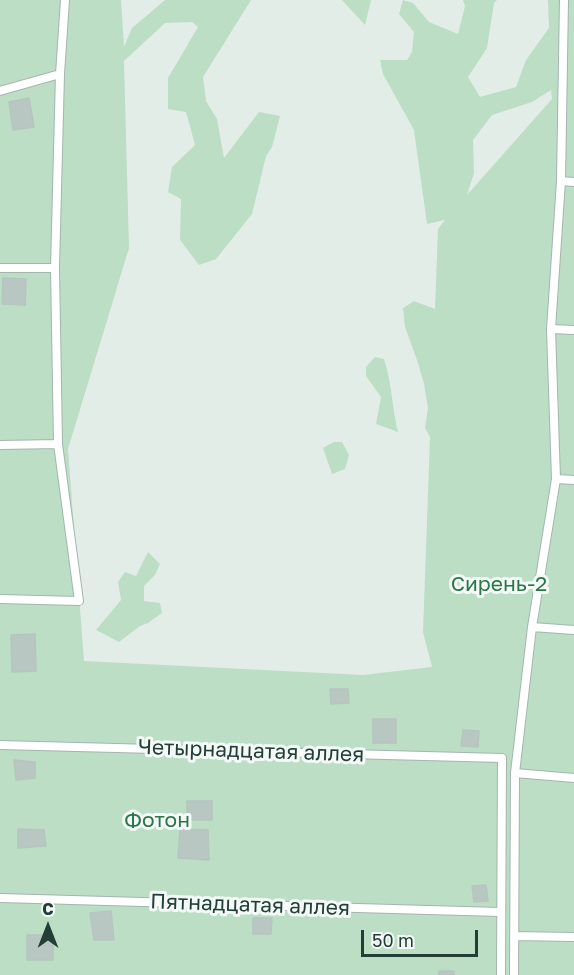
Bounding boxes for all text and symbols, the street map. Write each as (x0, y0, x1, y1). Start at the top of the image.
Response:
park label: Сирень-2 (451, 571, 547, 597)
street label: Четырнадцатая аллея (137, 734, 365, 768)
park label: Фотон (124, 807, 190, 833)
street label: Пятнадцатая аллея (150, 889, 350, 921)
north arrow (18, 897, 78, 957)
text: С (42, 899, 54, 919)
scale bar (364, 918, 481, 956)
text: 50 m (372, 929, 414, 951)

